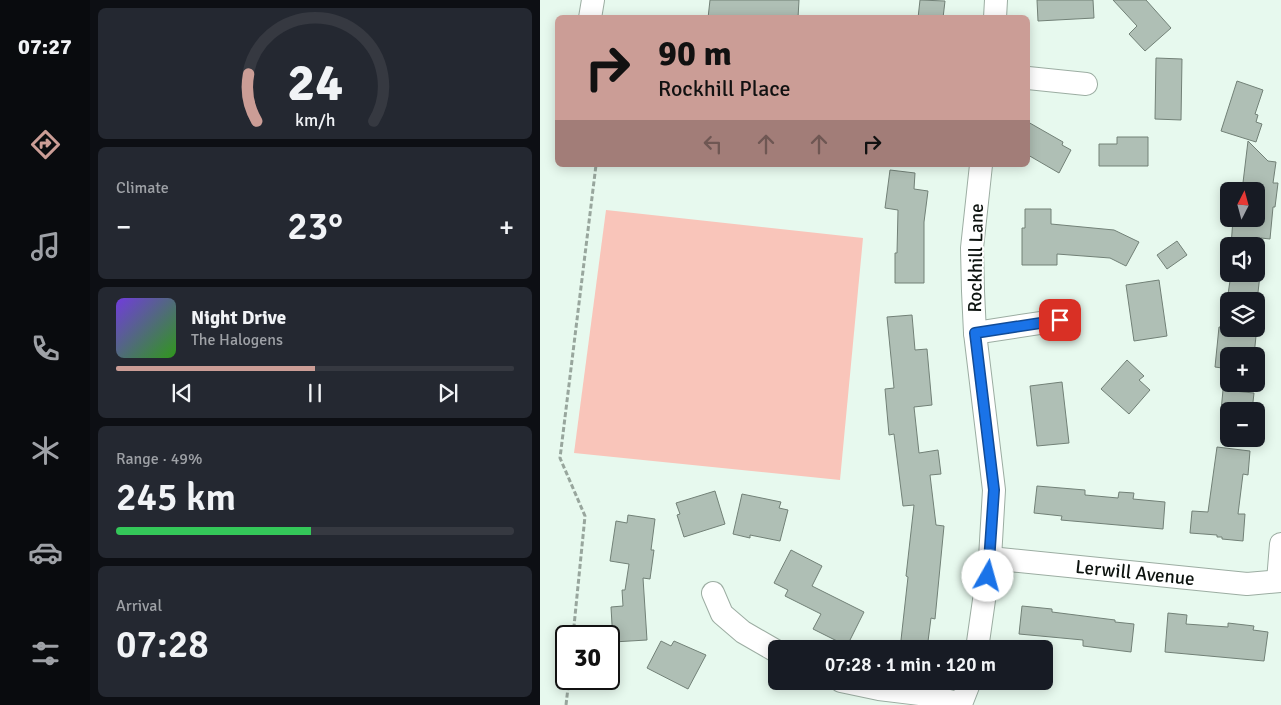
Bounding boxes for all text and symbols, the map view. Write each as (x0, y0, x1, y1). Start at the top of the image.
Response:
text: 90 m (658, 32, 732, 75)
text: 07:27 (18, 33, 72, 60)
icon: right (575, 35, 640, 100)
text: 24 (287, 51, 343, 115)
text: Rockhill Place (658, 75, 791, 102)
text: km/h (295, 109, 335, 131)
icon: directions (28, 127, 63, 162)
icon: left (699, 130, 727, 158)
icon: ahead (752, 130, 780, 158)
icon: ahead (805, 130, 833, 158)
icon: right (858, 130, 886, 158)
text: Climate (116, 178, 169, 198)
north arrow (1220, 182, 1265, 228)
map controls (1220, 182, 1265, 447)
text: 23° (287, 203, 343, 250)
street label: Rockhill Lane (963, 203, 989, 313)
text: − (116, 210, 131, 244)
text: + (499, 210, 514, 244)
icon: music (28, 229, 63, 264)
button: sound (1220, 237, 1265, 282)
button: layers (1220, 292, 1265, 337)
pin (1039, 299, 1081, 341)
text: Night Drive (191, 306, 286, 330)
icon: arrive (1046, 306, 1074, 334)
text: The Halogens (191, 330, 283, 350)
icon: phone (28, 331, 63, 366)
button: + (1220, 347, 1265, 392)
icon: previous (168, 379, 196, 407)
icon: pause (301, 379, 329, 407)
icon: next (434, 379, 462, 407)
button: − (1220, 402, 1265, 447)
icon: climate (28, 433, 63, 468)
text: Range · 49% (116, 449, 202, 469)
text: 245 km (116, 474, 236, 521)
icon: car (28, 535, 63, 570)
position arrow (961, 549, 1013, 601)
street label: Lerwill Avenue (1074, 555, 1196, 591)
text: Arrival (116, 596, 162, 616)
text: 07:28 (116, 621, 209, 668)
speed limit sign: 30 (555, 625, 620, 690)
icon: filters (28, 636, 63, 671)
text: 07:28 · 1 min · 120 m (825, 653, 996, 677)

